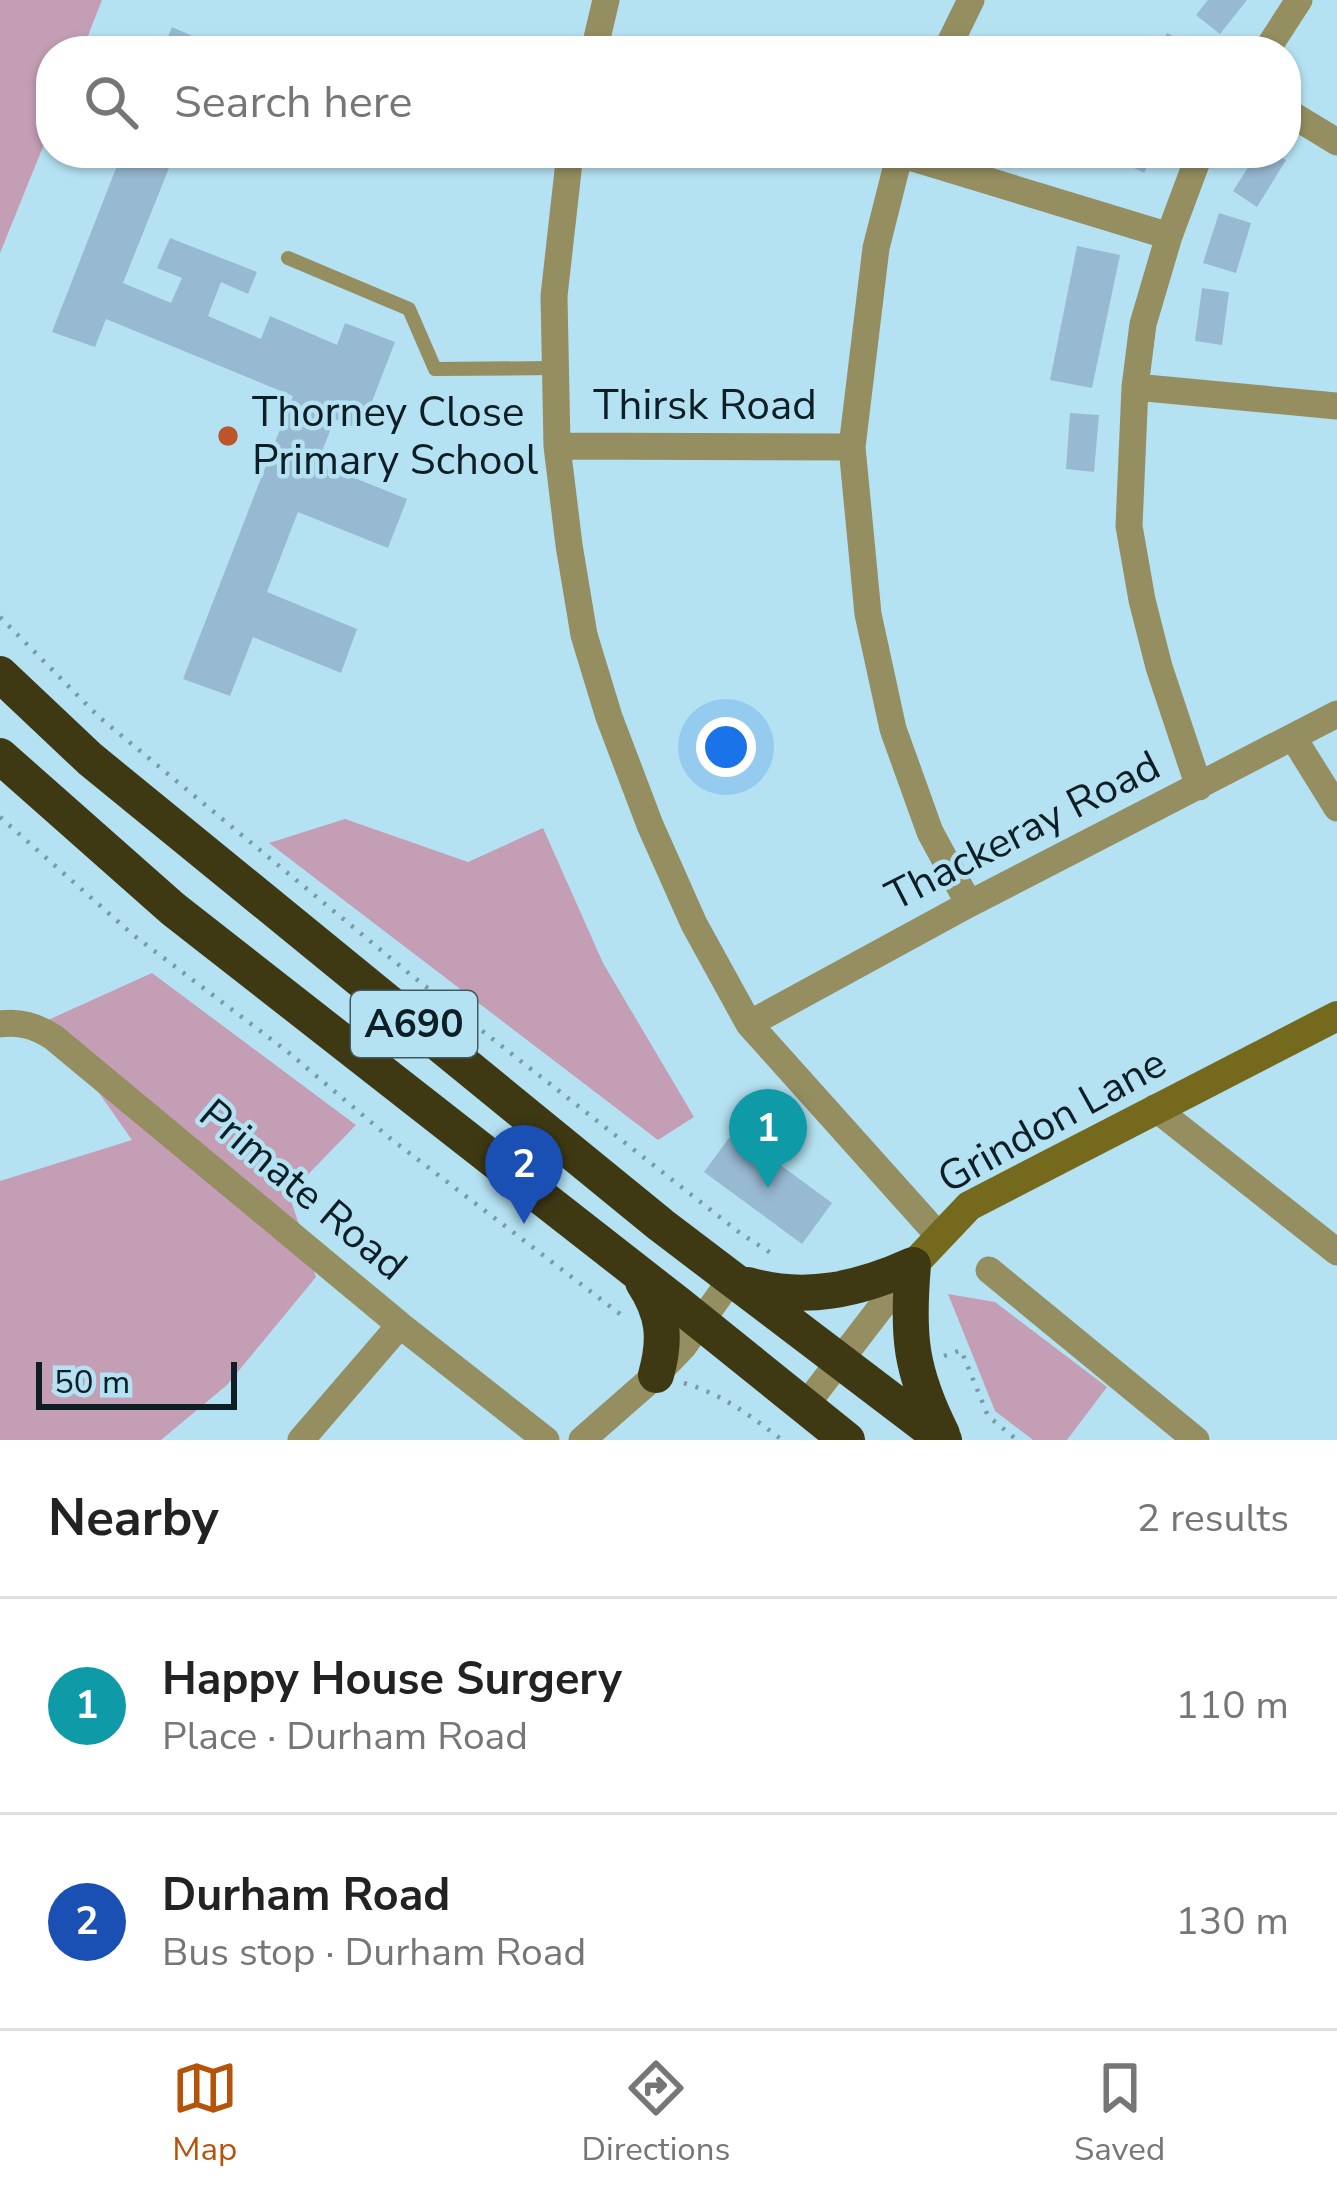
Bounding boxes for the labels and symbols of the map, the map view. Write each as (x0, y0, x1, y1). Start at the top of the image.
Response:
street label: Thirsk Road (593, 377, 817, 434)
place label: Thorney Close Primary School (252, 384, 539, 489)
marker: Thorney Close Primary School (215, 423, 241, 449)
your location (696, 717, 756, 777)
street label: Thackeray Road (876, 737, 1170, 925)
road number: A690 (351, 991, 477, 1057)
street label: Grindon Lane (928, 1035, 1176, 1207)
street label: Primate Road (187, 1086, 419, 1294)
pin: 1 (729, 1089, 807, 1188)
pin: 2 (485, 1125, 563, 1224)
scale bar (36, 1356, 237, 1409)

